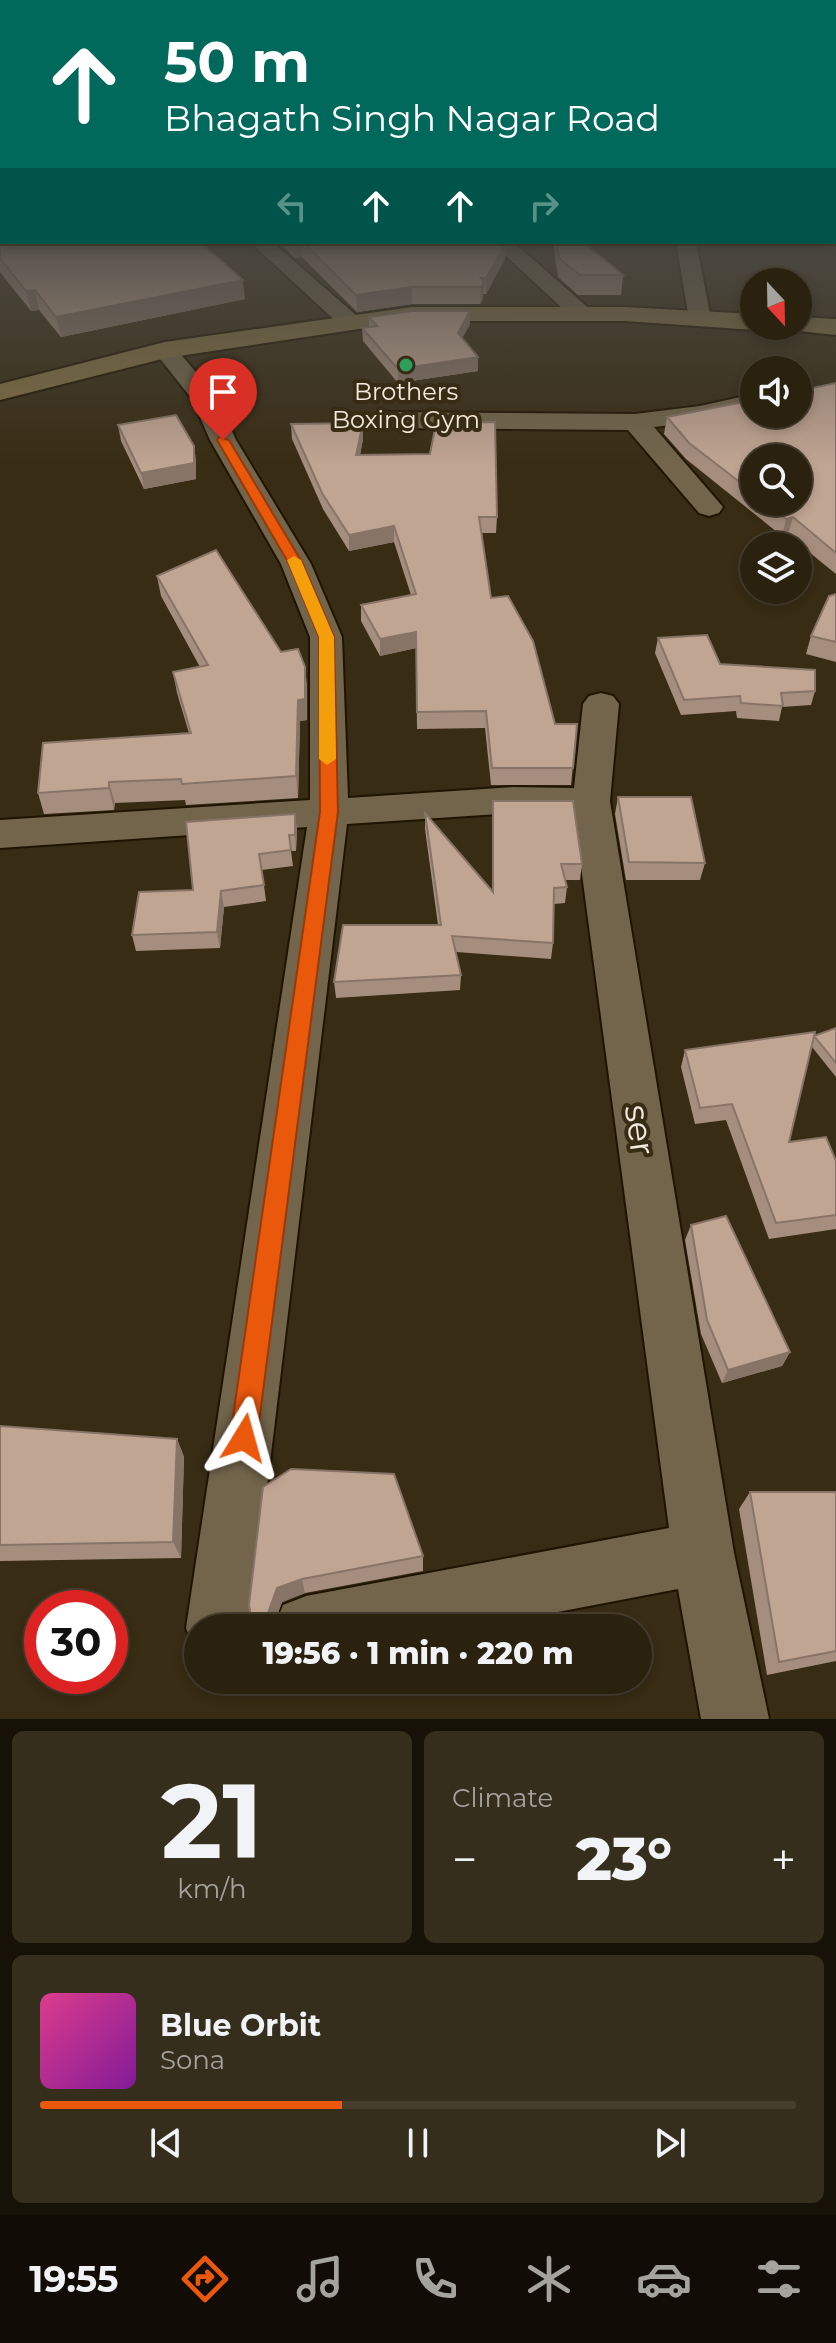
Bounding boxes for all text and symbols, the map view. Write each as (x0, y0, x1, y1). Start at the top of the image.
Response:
text: 50 m (164, 28, 310, 96)
icon: ahead (32, 32, 136, 136)
text: Bhagath Singh Nagar Road (164, 96, 660, 140)
icon: left (270, 184, 314, 228)
icon: ahead (354, 184, 398, 228)
icon: ahead (438, 184, 482, 228)
icon: right (522, 184, 566, 228)
north arrow (740, 268, 812, 340)
map controls (740, 268, 812, 604)
marker: Brothers Boxing Gym (397, 356, 415, 374)
button: sound (740, 356, 812, 428)
pin (189, 358, 257, 440)
icon: arrive (201, 370, 245, 414)
place label: Brothers Boxing Gym (332, 377, 480, 434)
button: search (740, 444, 812, 516)
button: layers (740, 532, 812, 604)
street label: ser (616, 1102, 664, 1158)
position arrow (202, 1396, 286, 1480)
speed limit sign: 30 (24, 1590, 128, 1694)
text: 19:56 · 1 min · 220 m (262, 1635, 574, 1672)
text: 21 (161, 1757, 263, 1884)
text: Climate (452, 1782, 553, 1814)
text: 23° (576, 1822, 672, 1895)
text: − (452, 1832, 477, 1886)
text: + (771, 1832, 796, 1886)
text: km/h (177, 1873, 247, 1905)
text: Blue Orbit (160, 2007, 321, 2044)
text: Sona (160, 2044, 225, 2076)
icon: previous (144, 2121, 188, 2165)
icon: pause (396, 2121, 440, 2165)
icon: next (648, 2121, 692, 2165)
icon: directions (177, 2251, 233, 2307)
icon: music (292, 2251, 348, 2307)
icon: phone (407, 2251, 463, 2307)
icon: climate (521, 2251, 577, 2307)
icon: car (636, 2251, 692, 2307)
icon: filters (751, 2251, 807, 2307)
text: 19:55 (29, 2257, 118, 2301)

